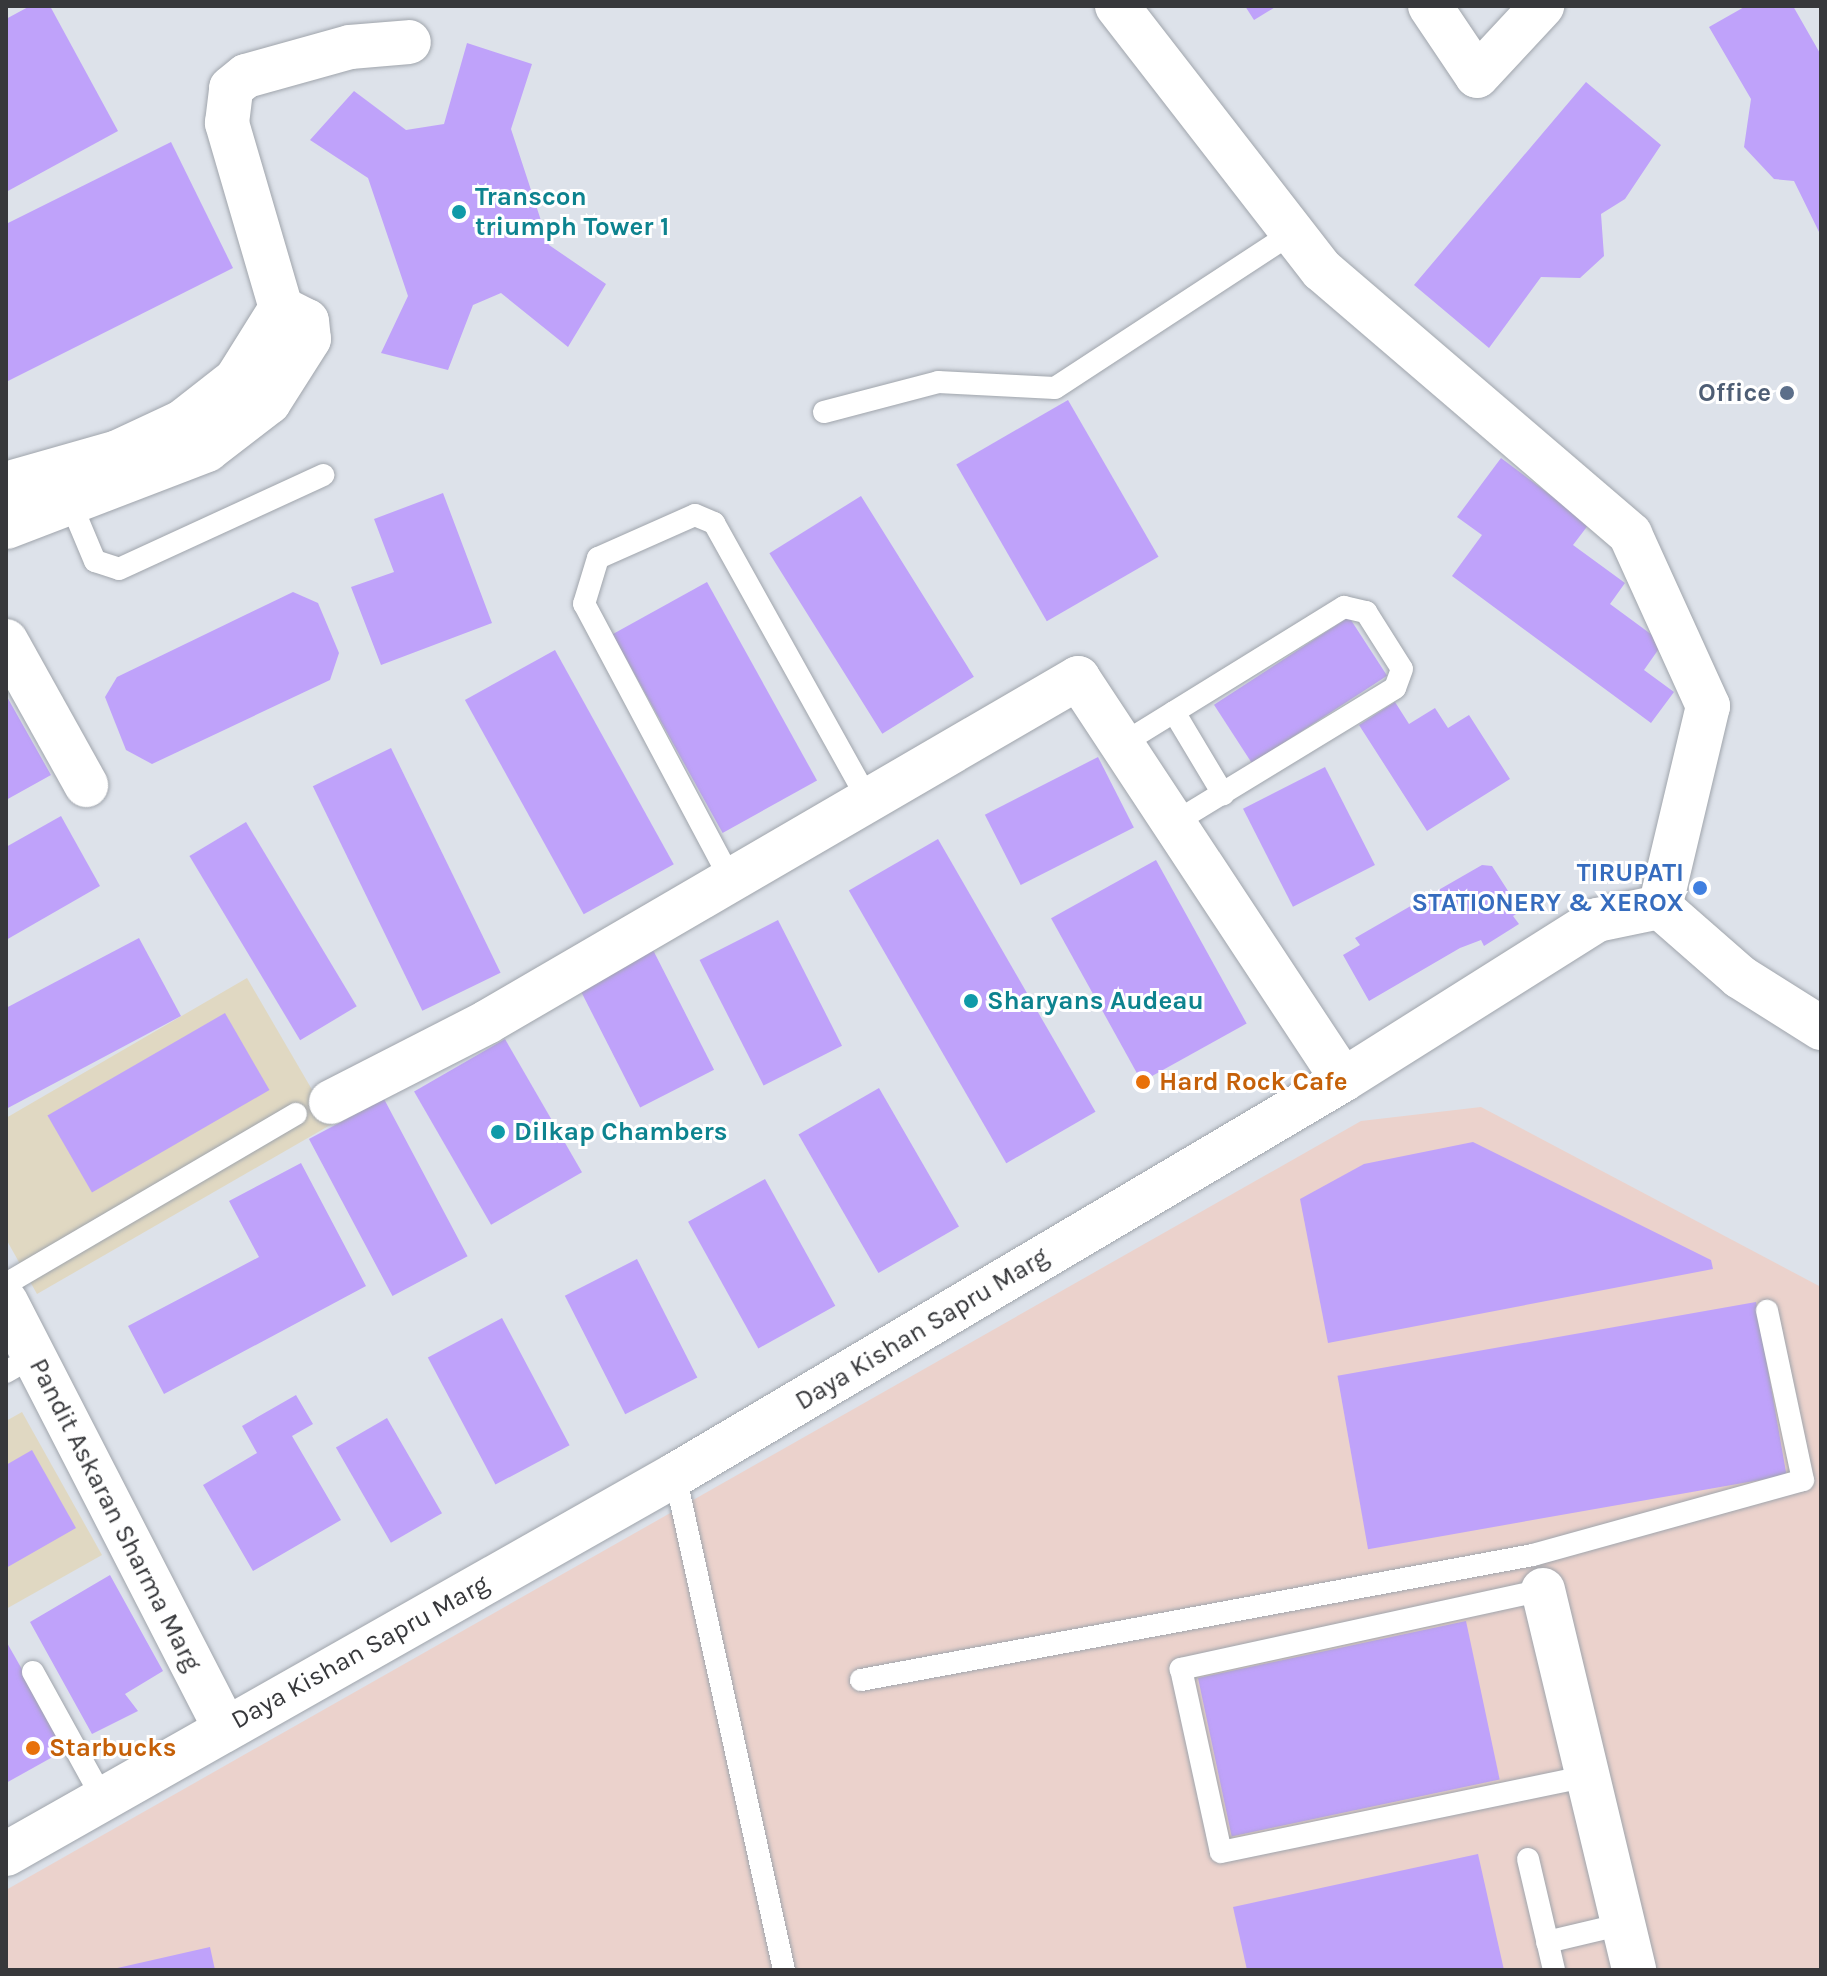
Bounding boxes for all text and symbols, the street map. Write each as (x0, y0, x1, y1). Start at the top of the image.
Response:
place label: Transcon triumph Tower 1 (475, 181, 669, 242)
marker: Transcon triumph Tower 1 (450, 203, 468, 221)
place label: Office (1698, 377, 1771, 409)
marker: Office (1778, 384, 1796, 402)
place label: TIRUPATI STATIONERY & XEROX (1411, 857, 1684, 918)
marker: TIRUPATI STATIONERY & XEROX (1691, 879, 1709, 897)
place label: Sharyans Audeau (987, 985, 1204, 1017)
marker: Sharyans Audeau (962, 992, 980, 1010)
place label: Hard Rock Cafe (1159, 1066, 1347, 1098)
marker: Hard Rock Cafe (1134, 1073, 1152, 1091)
place label: Dilkap Chambers (514, 1116, 728, 1148)
marker: Dilkap Chambers (489, 1123, 507, 1141)
street label: Daya Kishan Sapru Marg (790, 1241, 1054, 1417)
street label: Pandit Askaran Sharma Marg (22, 1354, 208, 1676)
street label: Daya Kishan Sapru Marg (226, 1568, 494, 1736)
place label: Starbucks (49, 1732, 176, 1764)
marker: Starbucks (24, 1739, 42, 1757)

